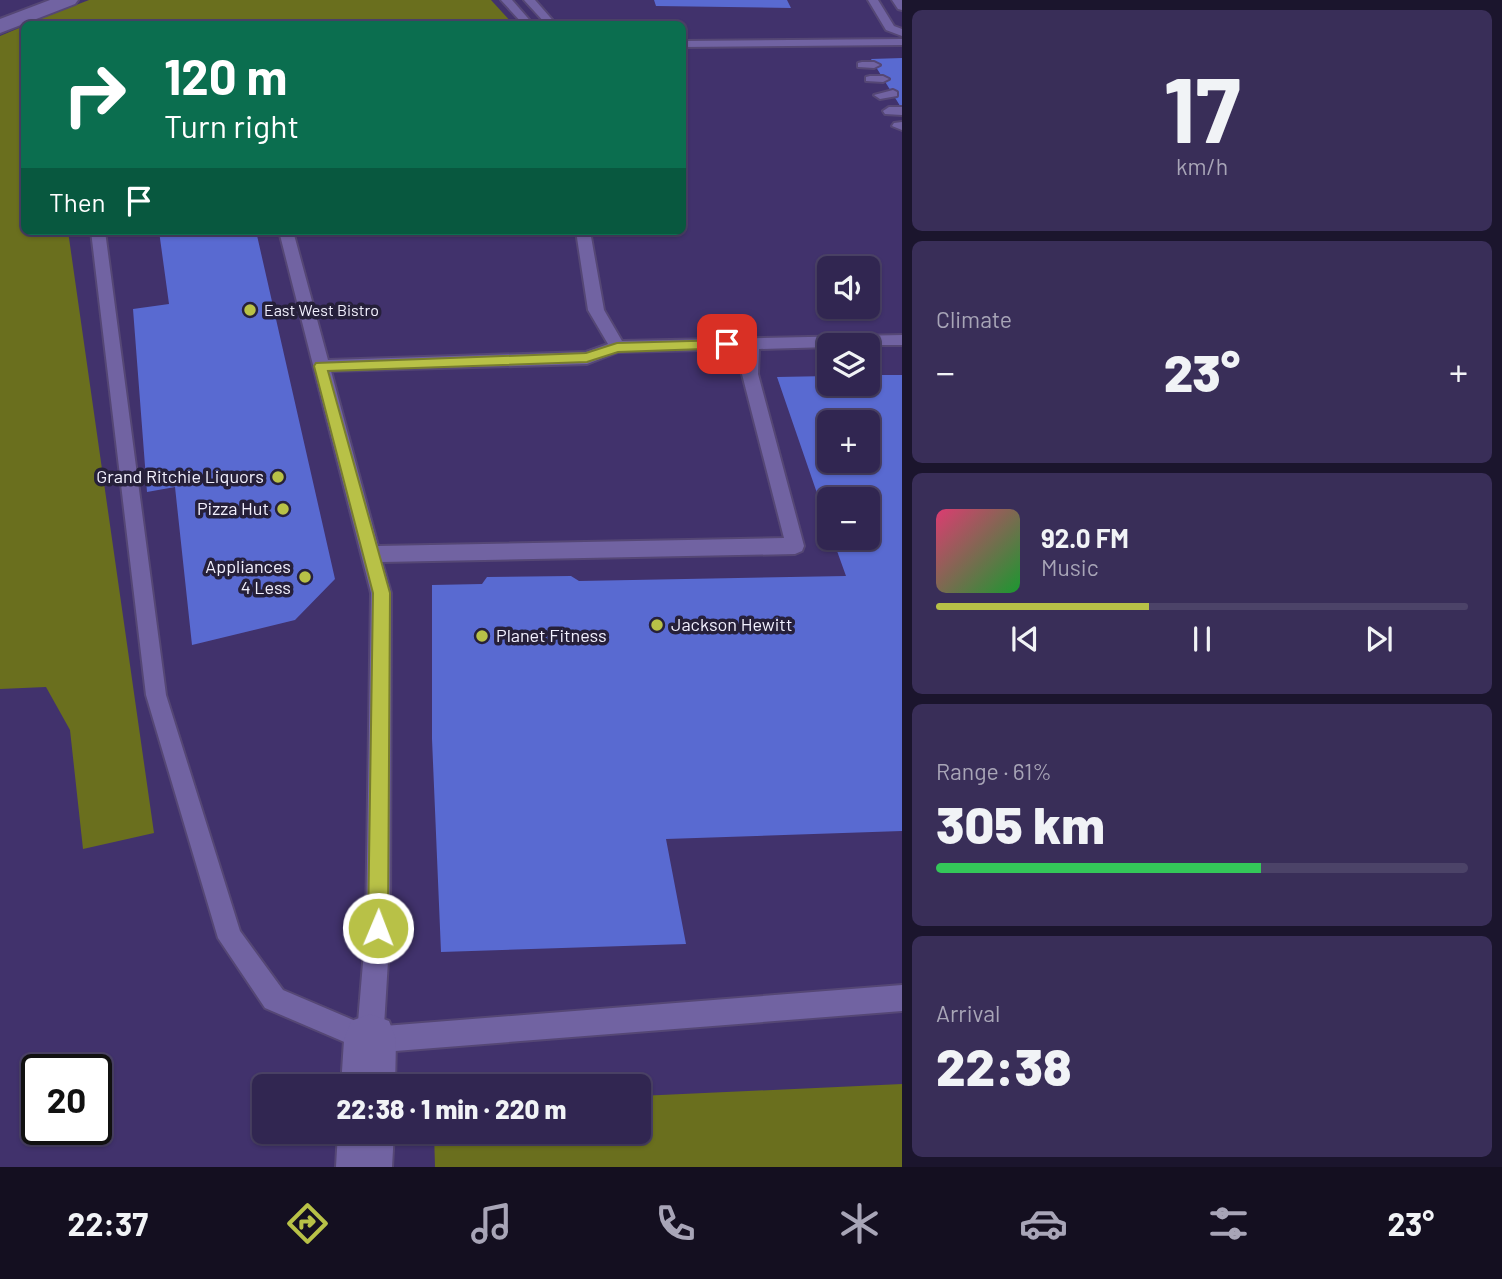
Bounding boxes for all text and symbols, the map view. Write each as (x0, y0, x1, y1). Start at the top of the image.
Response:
text: 120 m (164, 46, 287, 105)
icon: right (49, 49, 140, 140)
text: 17 (1163, 52, 1241, 161)
text: Turn right (164, 106, 299, 144)
text: km/h (1176, 152, 1228, 180)
icon: arrive (120, 182, 158, 220)
text: Then (49, 186, 106, 217)
map controls (817, 256, 880, 550)
button: sound (817, 256, 880, 319)
place label: East West Bistro (264, 300, 379, 319)
marker: East West Bistro (242, 302, 258, 318)
text: Climate (936, 305, 1012, 333)
pin (697, 314, 757, 374)
icon: arrive (708, 325, 746, 363)
button: layers (817, 333, 880, 396)
text: 23° (1164, 340, 1240, 402)
text: − (936, 348, 955, 394)
text: + (1449, 348, 1468, 394)
button: + (817, 410, 880, 473)
place label: Grand Ritchie Liquors (96, 465, 264, 487)
marker: Grand Ritchie Liquors (270, 469, 286, 485)
button: − (817, 487, 880, 550)
place label: Pizza Hut (197, 497, 269, 519)
marker: Pizza Hut (275, 501, 291, 517)
text: 92.0 FM (1041, 522, 1129, 553)
text: Music (1041, 553, 1099, 581)
place label: Appliances 4 Less (205, 555, 291, 598)
marker: Appliances 4 Less (297, 569, 313, 585)
place label: Jackson Hewitt (671, 613, 792, 635)
marker: Jackson Hewitt (649, 617, 665, 633)
icon: previous (1006, 620, 1044, 658)
icon: pause (1183, 620, 1221, 658)
icon: next (1360, 620, 1398, 658)
place label: Planet Fitness (496, 624, 607, 646)
marker: Planet Fitness (474, 628, 490, 644)
text: Range · 61% (936, 757, 1052, 785)
text: 305 km (936, 792, 1105, 854)
position arrow (341, 891, 415, 965)
text: Arrival (936, 999, 1000, 1027)
text: 22:38 (936, 1034, 1072, 1096)
speed limit sign: 20 (21, 1054, 112, 1145)
text: 22:38 · 1 min · 220 m (337, 1093, 566, 1124)
icon: directions (283, 1199, 332, 1248)
icon: music (467, 1199, 516, 1248)
icon: phone (651, 1199, 700, 1248)
icon: climate (835, 1199, 884, 1248)
icon: car (1019, 1199, 1068, 1248)
icon: filters (1204, 1199, 1253, 1248)
text: 22:37 (68, 1204, 148, 1242)
text: 23° (1388, 1204, 1434, 1242)

